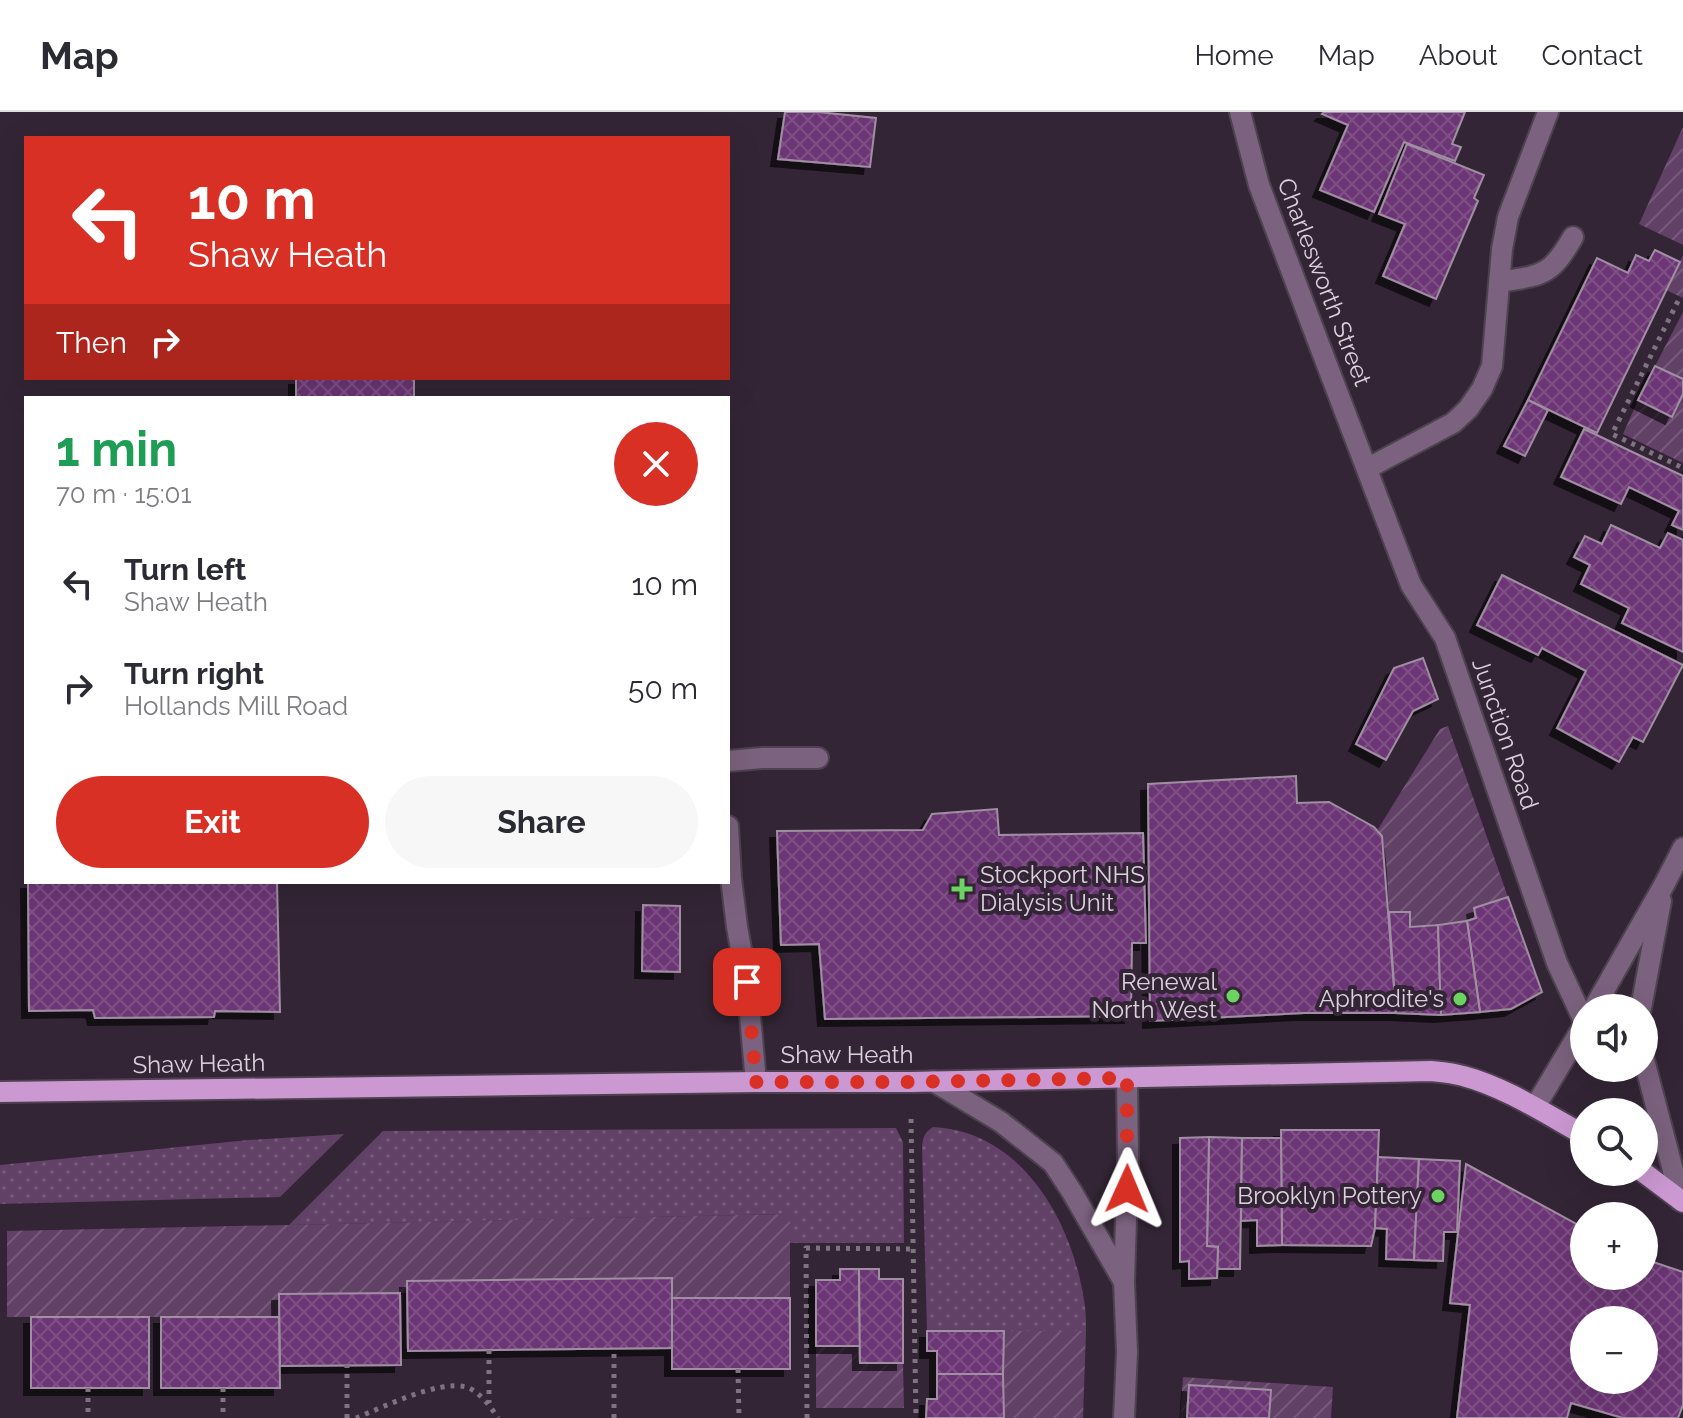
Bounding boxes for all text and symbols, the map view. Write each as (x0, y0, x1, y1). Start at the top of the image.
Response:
text: Map (40, 33, 119, 78)
text: Home (1194, 39, 1274, 72)
text: Map (1318, 39, 1375, 72)
text: About (1419, 39, 1498, 72)
text: Contact (1542, 39, 1643, 72)
text: 10 m (188, 166, 316, 232)
icon: left (56, 168, 160, 272)
street label: Charlesworth Street (1271, 174, 1377, 390)
text: Shaw Heath (188, 233, 387, 275)
icon: right (143, 320, 187, 364)
text: Then (56, 325, 127, 360)
text: 1 min (56, 421, 177, 477)
button: close (614, 422, 698, 506)
text: 70 m · 15:01 (56, 479, 192, 509)
text: Turn left (124, 552, 246, 587)
icon: left (56, 562, 100, 606)
text: 10 m (632, 567, 698, 602)
text: Shaw Heath (124, 587, 268, 617)
street label: Junction Road (1466, 654, 1545, 813)
text: Turn right (124, 656, 264, 691)
icon: right (56, 666, 100, 710)
text: 50 m (628, 671, 698, 706)
text: Hollands Mill Road (124, 691, 348, 721)
button: Exit (56, 776, 369, 868)
button: Share (385, 776, 698, 868)
place label: Stockport NHS Dialysis Unit (980, 860, 1145, 917)
marker: Stockport NHS Dialysis Unit (951, 878, 973, 900)
pin (713, 948, 781, 1016)
icon: arrive (725, 960, 769, 1004)
place label: Renewal North West (1091, 967, 1217, 1024)
place label: Aphrodite's (1319, 984, 1444, 1013)
marker: Renewal North West (1224, 987, 1242, 1005)
marker: Aphrodite's (1451, 990, 1469, 1008)
map controls (1570, 994, 1658, 1394)
button: sound (1570, 994, 1658, 1082)
street label: Shaw Heath (781, 1040, 913, 1069)
street label: Shaw Heath (132, 1048, 266, 1079)
button: search (1570, 1098, 1658, 1186)
position arrow (1085, 1147, 1169, 1231)
place label: Brooklyn Pottery (1237, 1181, 1422, 1210)
marker: Brooklyn Pottery (1429, 1187, 1447, 1205)
button: + (1570, 1202, 1658, 1290)
button: − (1570, 1306, 1658, 1394)

